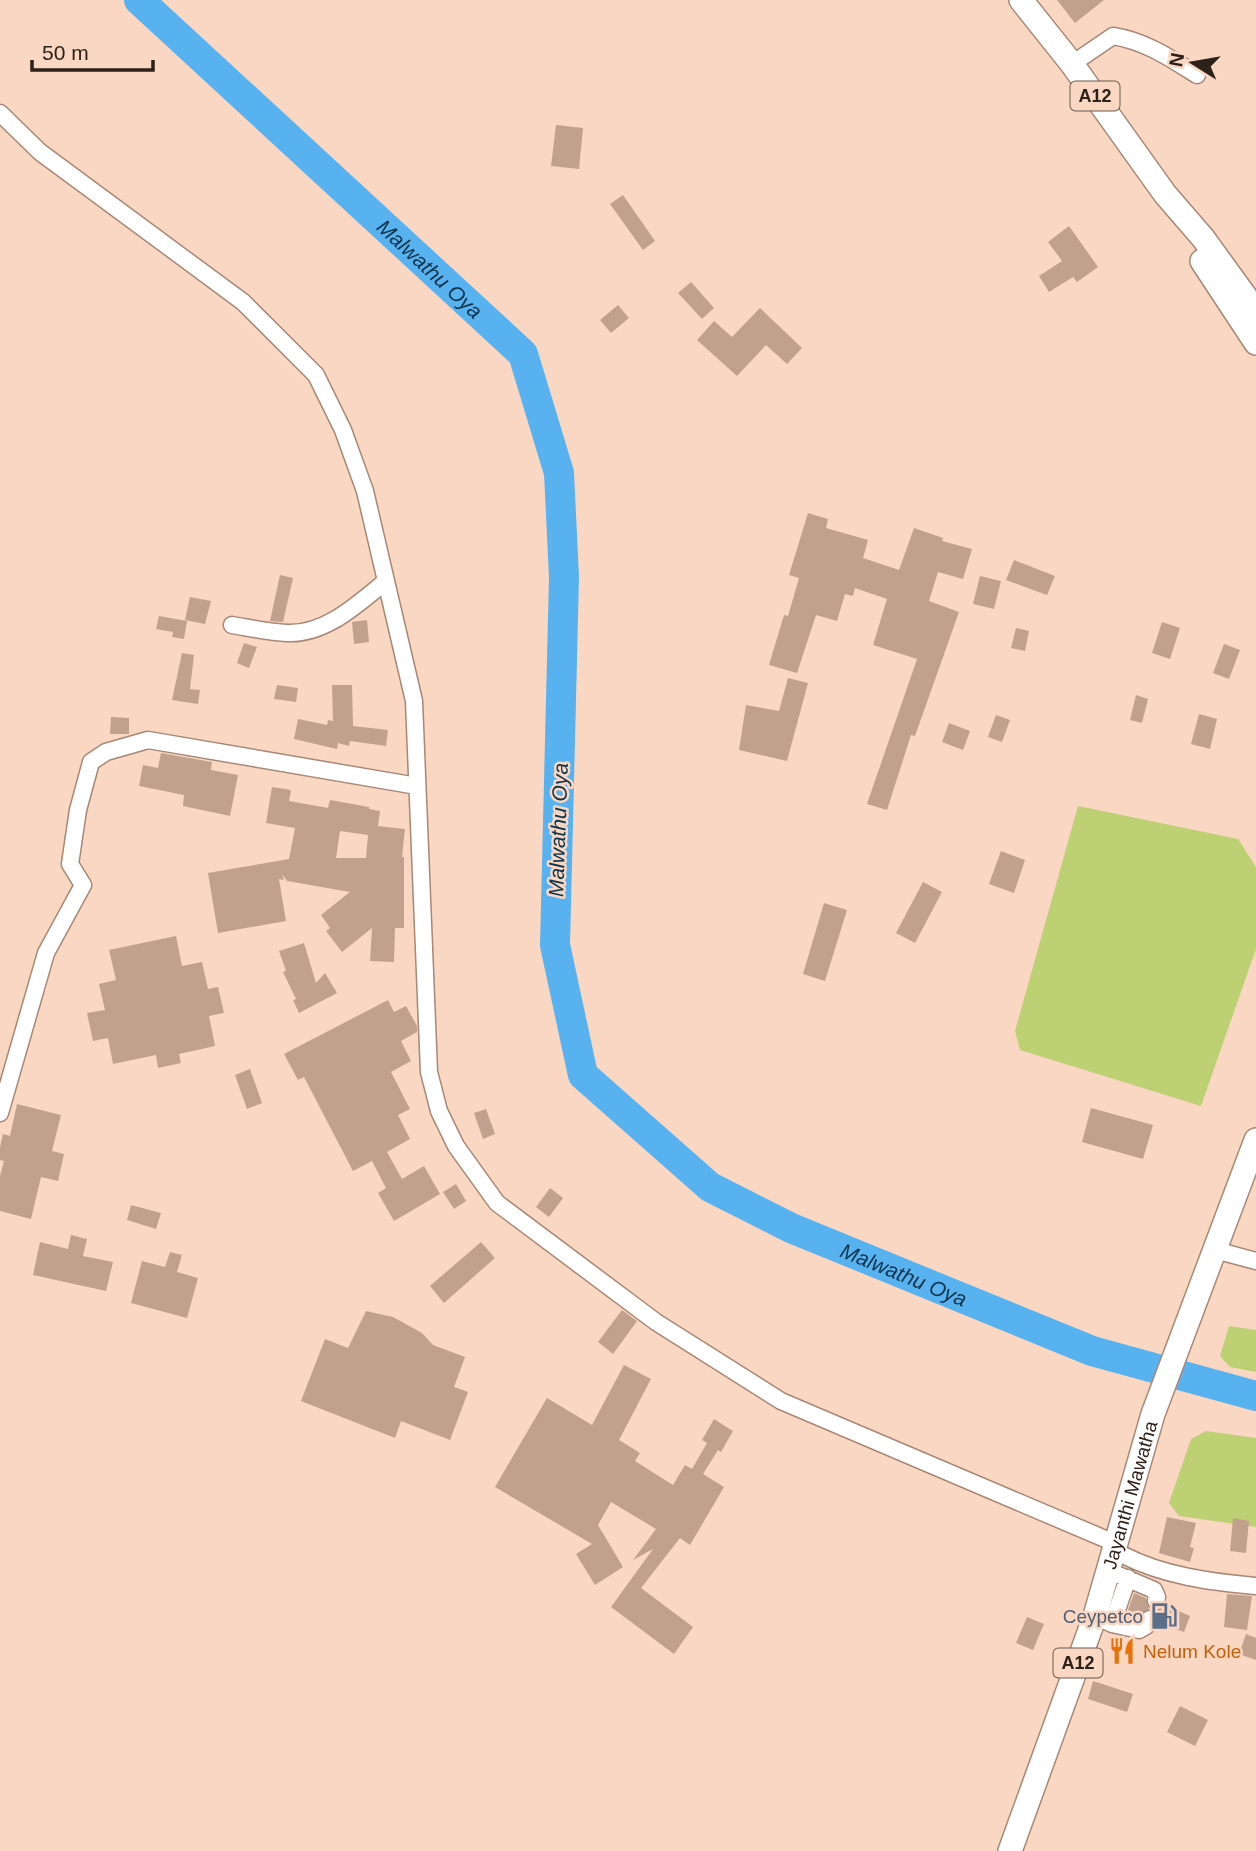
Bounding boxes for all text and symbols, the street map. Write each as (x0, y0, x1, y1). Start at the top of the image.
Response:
scale bar (32, 28, 152, 72)
north arrow (1158, 28, 1228, 98)
text: 50 m (42, 41, 89, 64)
text: N (1165, 51, 1188, 69)
road number: A12 (1070, 82, 1120, 110)
water label: Malwathu Oya (373, 214, 487, 322)
water label: Malwathu Oya (544, 763, 572, 897)
water label: Malwathu Oya (837, 1238, 971, 1310)
street label: Jayanthi Mawatha (1099, 1418, 1161, 1571)
fuel station icon: Ceypetco (1149, 1601, 1179, 1631)
place label: Ceypetco (1063, 1606, 1143, 1627)
restaurant icon: Nelum Kole (1107, 1636, 1137, 1666)
place label: Nelum Kole (1143, 1641, 1241, 1662)
road number: A12 (1054, 1648, 1102, 1678)

